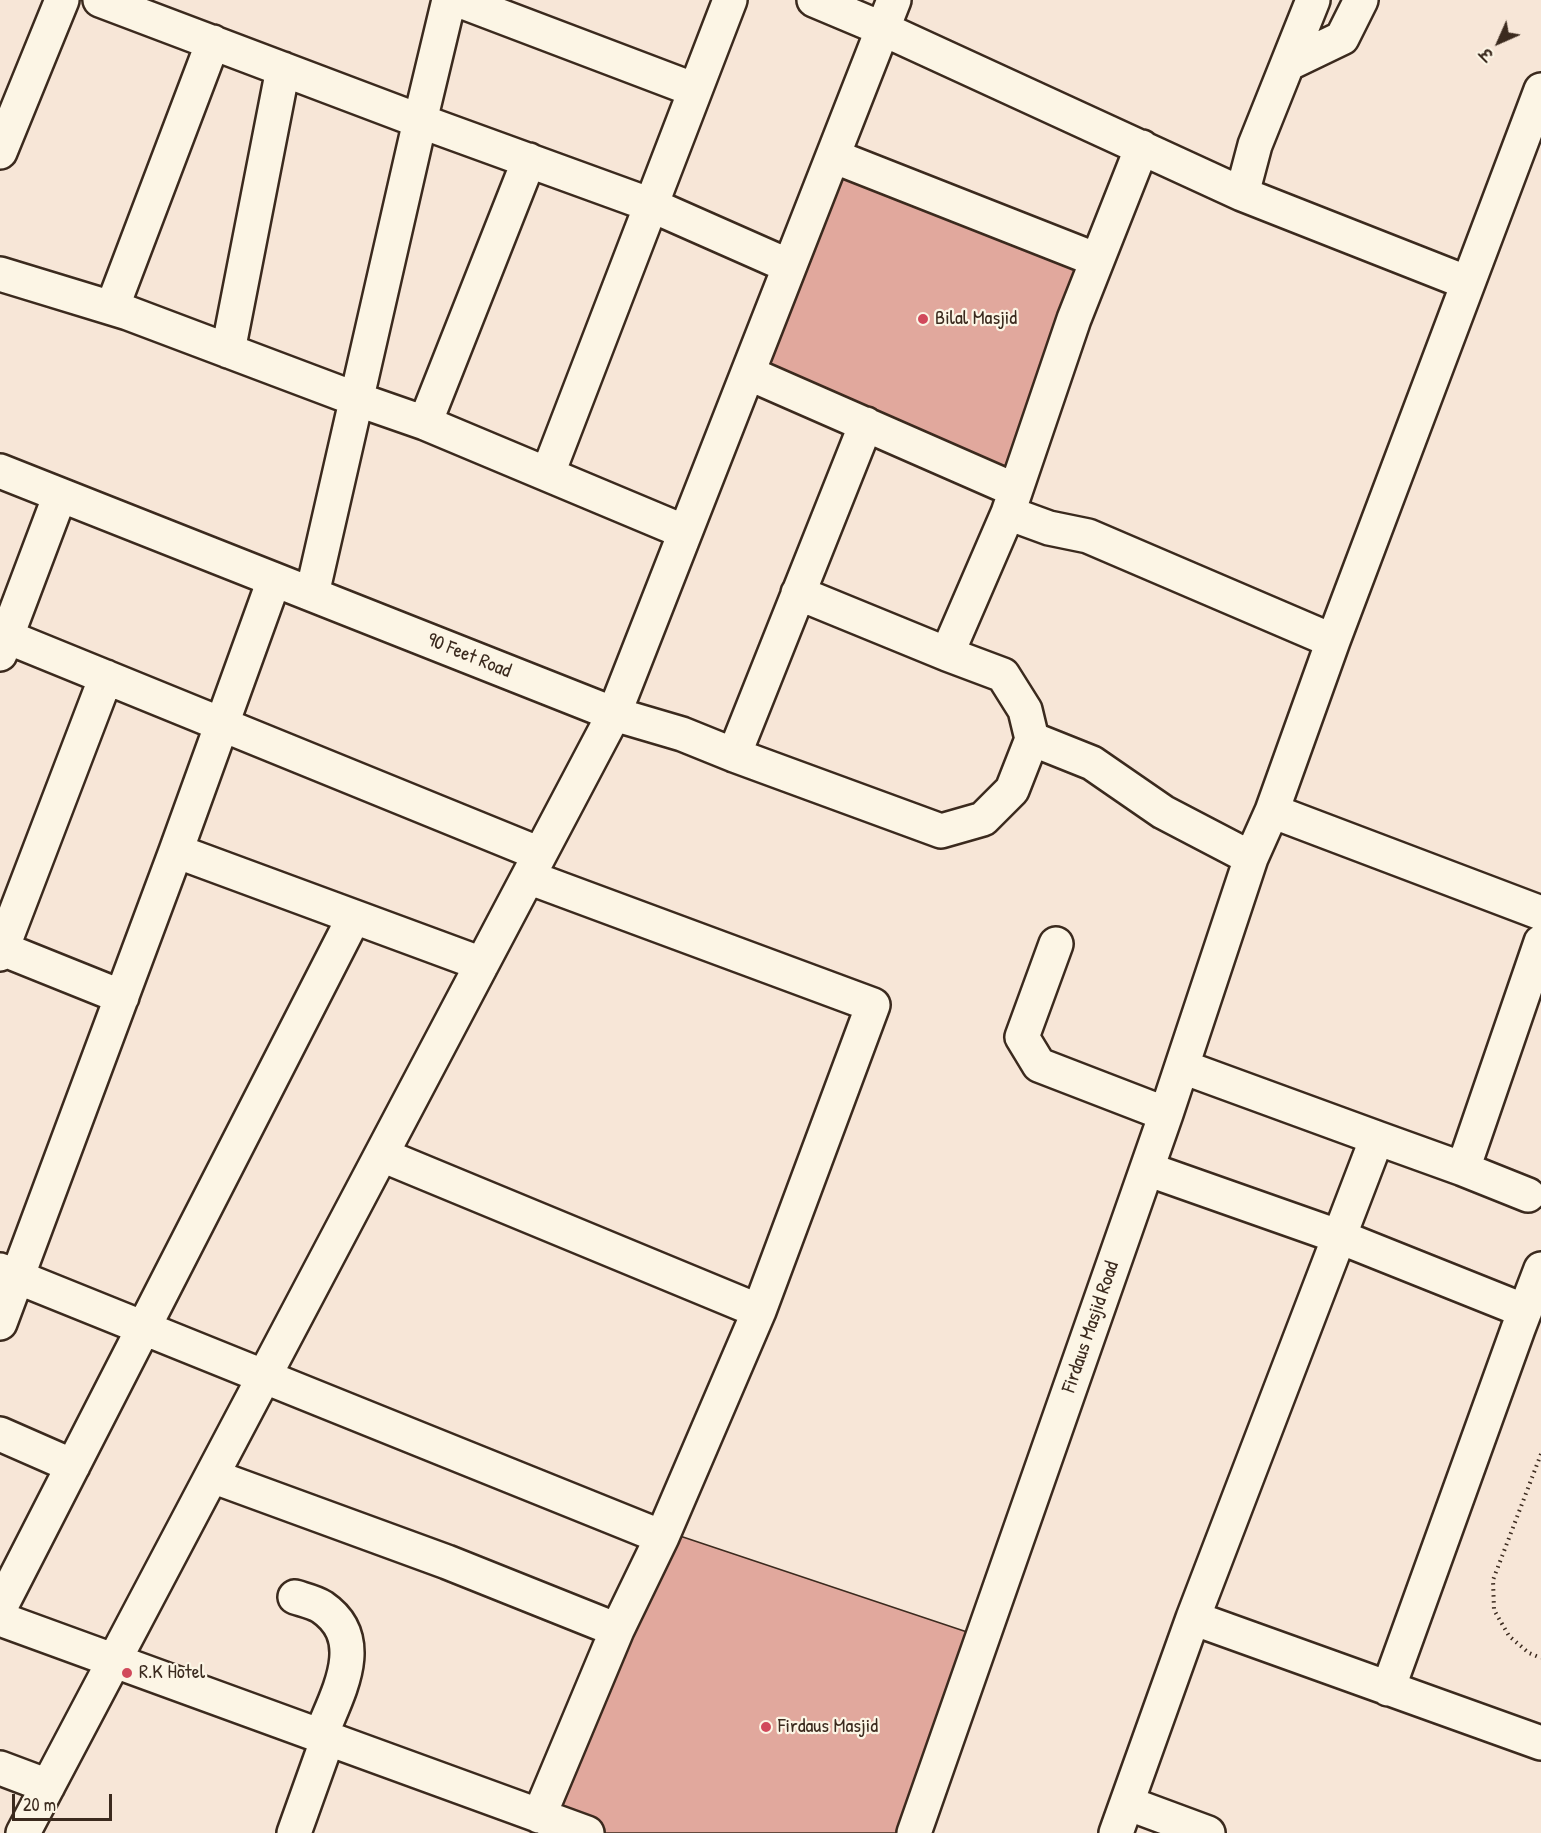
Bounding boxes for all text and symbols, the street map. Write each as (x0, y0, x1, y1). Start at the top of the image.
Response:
north arrow (1469, 12, 1529, 72)
text: उ (1475, 43, 1498, 66)
place label: Bilal Masjid (935, 307, 1017, 331)
marker: Bilal Masjid (916, 312, 930, 326)
street label: 90 Feet Road (423, 628, 515, 684)
street label: Firdaus Masjid Road (1057, 1258, 1125, 1396)
place label: R.K Hotel (139, 1661, 205, 1685)
marker: R.K Hotel (120, 1666, 134, 1680)
place label: Firdaus Masjid (778, 1715, 878, 1739)
marker: Firdaus Masjid (759, 1720, 773, 1734)
scale bar (15, 1782, 116, 1820)
text: 20 m (23, 1792, 56, 1817)

